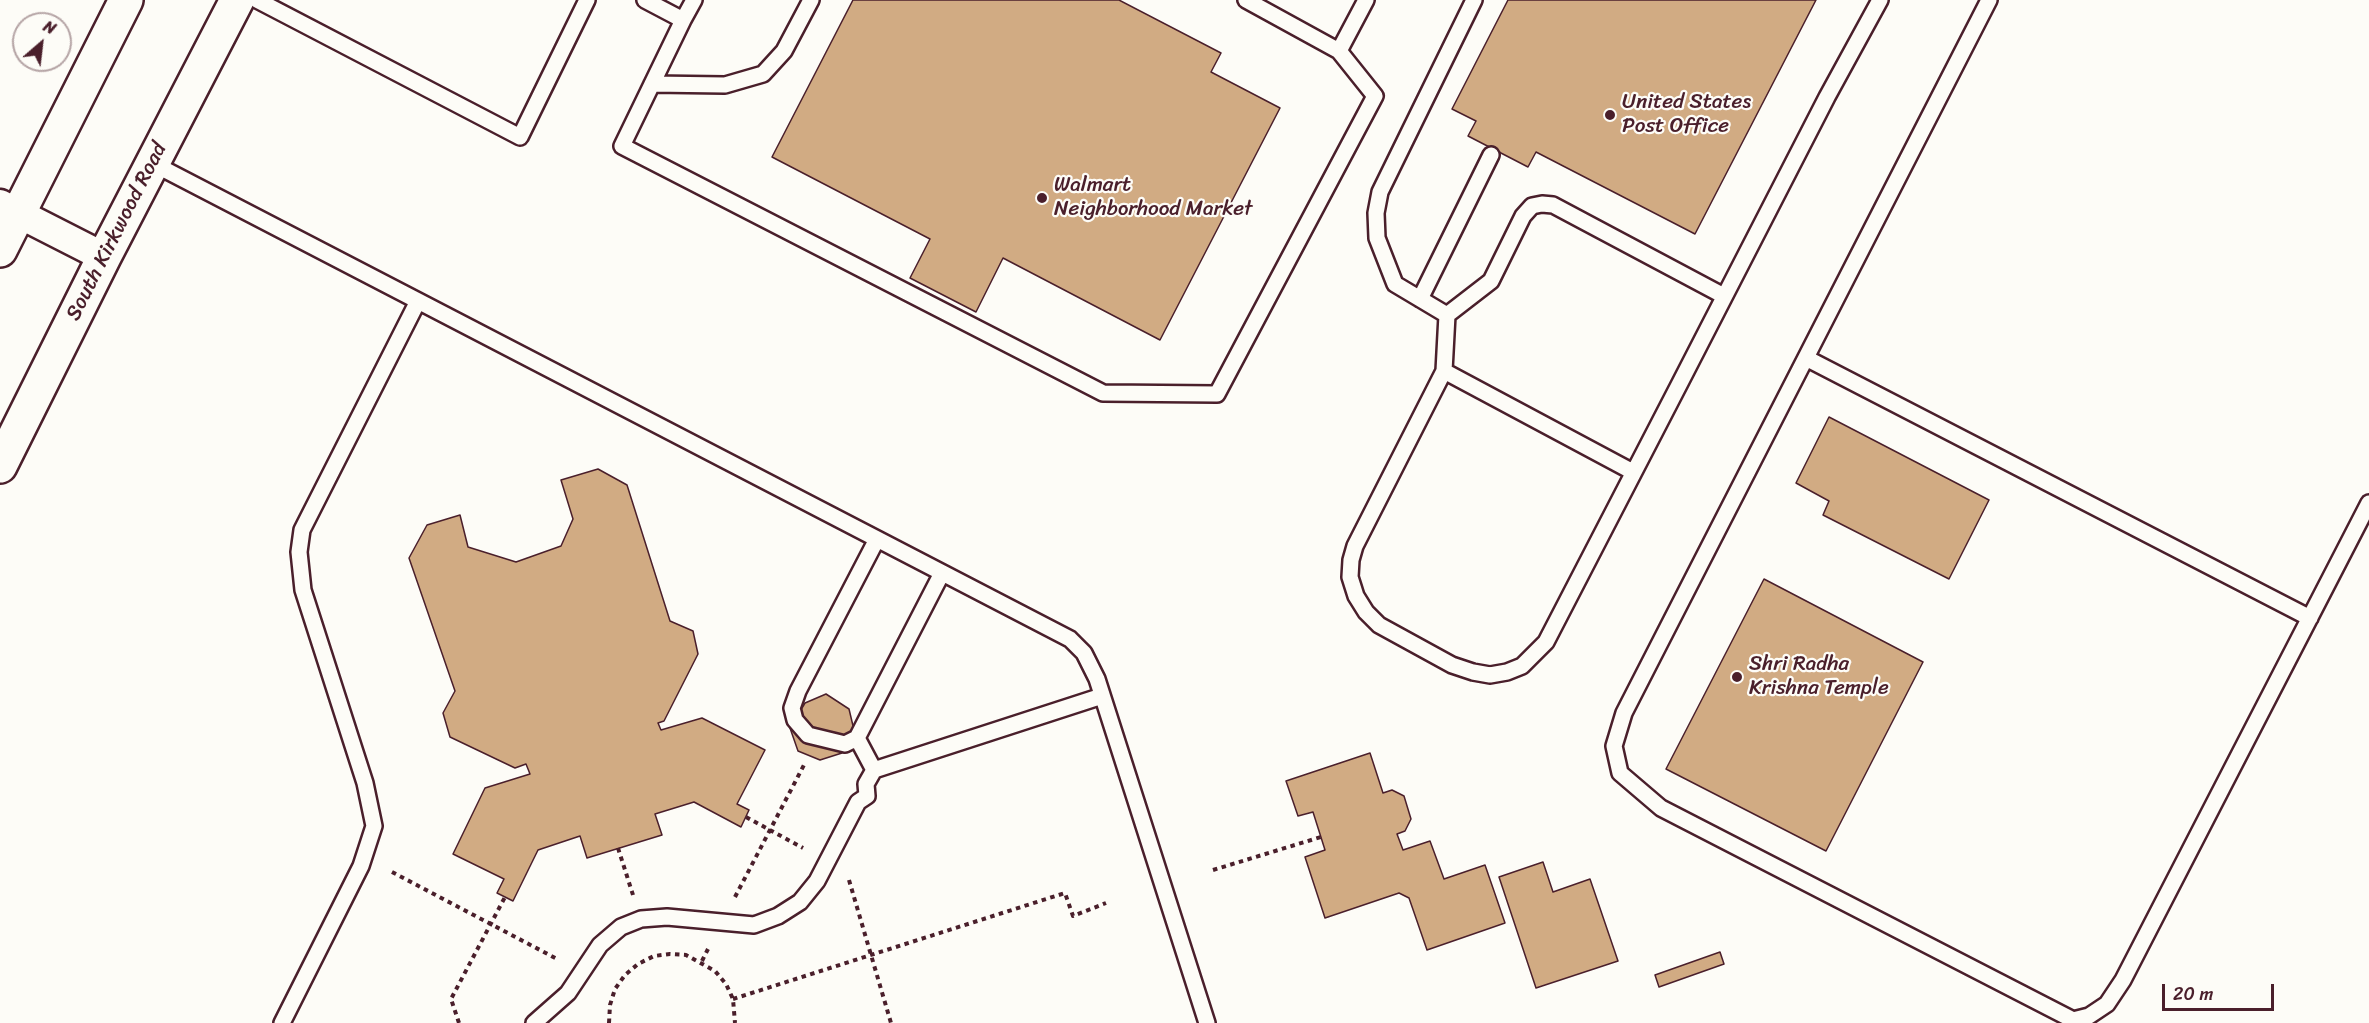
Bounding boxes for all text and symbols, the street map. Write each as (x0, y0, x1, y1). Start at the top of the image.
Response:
north arrow (12, 12, 72, 72)
text: N (38, 12, 61, 43)
place label: United States Post Office (1622, 90, 1751, 140)
marker: United States Post Office (1603, 108, 1617, 122)
street label: South Kirkwood Road (61, 139, 173, 325)
place label: Walmart Neighborhood Market (1054, 173, 1253, 223)
marker: Walmart Neighborhood Market (1035, 191, 1049, 205)
place label: Shri Radha Krishna Temple (1749, 652, 1889, 702)
marker: Shri Radha Krishna Temple (1730, 670, 1744, 684)
scale bar (2165, 972, 2278, 1010)
text: 20 m (2173, 978, 2213, 1010)

